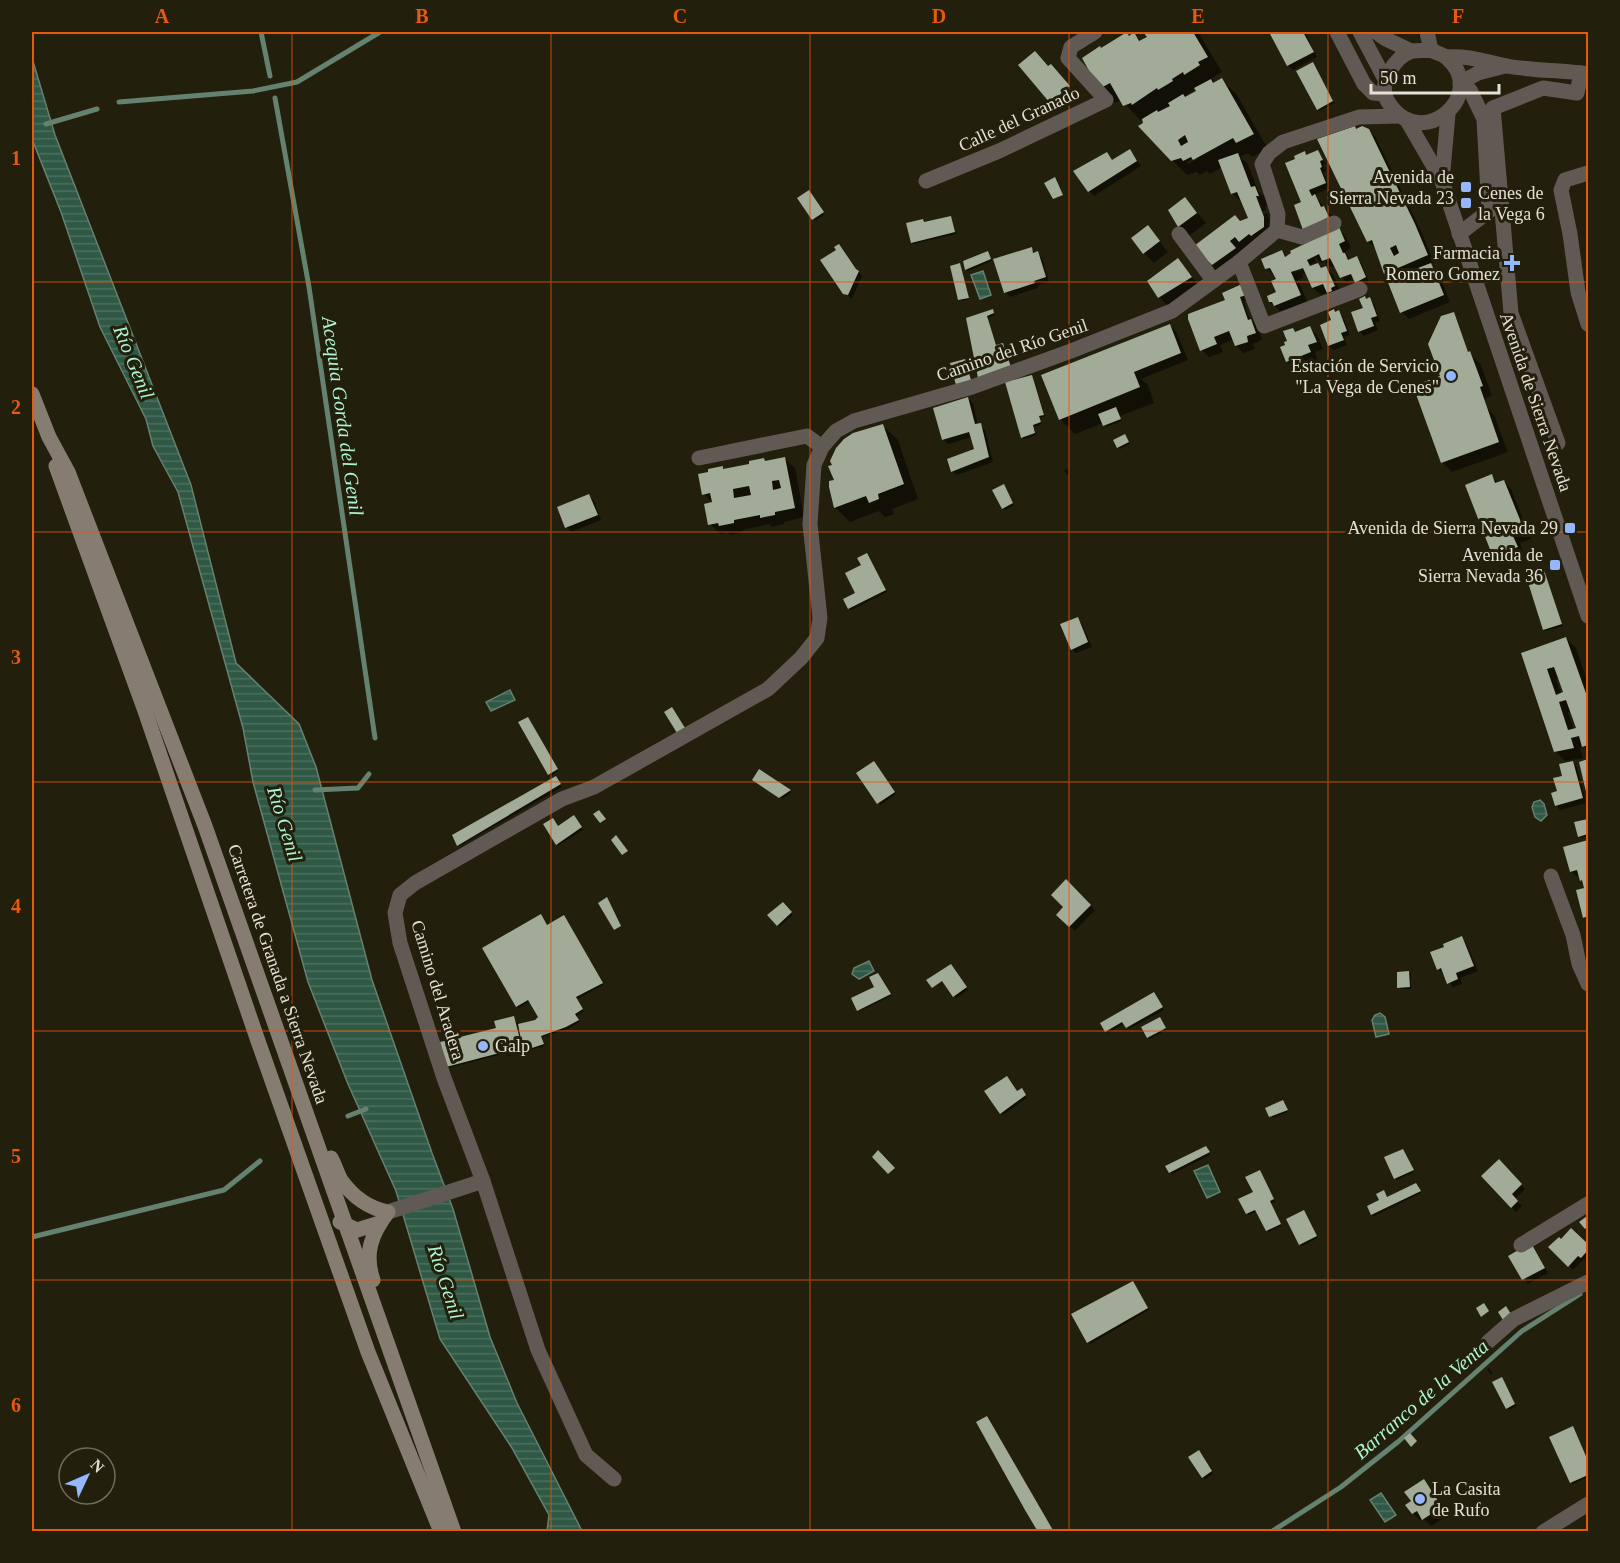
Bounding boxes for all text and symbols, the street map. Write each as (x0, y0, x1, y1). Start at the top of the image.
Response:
text: A (155, 5, 170, 27)
text: B (415, 5, 429, 27)
text: C (673, 5, 687, 27)
text: D (932, 5, 946, 27)
text: E (1191, 5, 1205, 27)
text: F (1452, 5, 1464, 27)
scale bar (1371, 57, 1498, 95)
text: 50 m (1380, 68, 1417, 88)
street label: Calle del Granado (955, 82, 1083, 156)
text: 1 (11, 147, 21, 169)
place label: Avenida de Sierra Nevada 23 (1329, 167, 1454, 208)
marker: Avenida de Sierra Nevada 23 (1459, 180, 1473, 194)
place label: Cenes de la Vega 6 (1478, 183, 1545, 224)
marker: Cenes de la Vega 6 (1459, 196, 1473, 210)
place label: Farmacia Romero Gomez (1386, 243, 1500, 284)
marker: Farmacia Romero Gomez (1505, 256, 1519, 270)
street label: Avenida de Sierra Nevada (1496, 310, 1576, 494)
water label: Acequia Gorda del Genil (317, 313, 368, 518)
street label: Camino del Río Genil (934, 315, 1090, 385)
water label: Río Genil (109, 321, 159, 402)
place label: Estación de Servicio "La Vega de Cenes" (1291, 356, 1439, 397)
marker: Estación de Servicio "La Vega de Cenes" (1444, 369, 1458, 383)
text: 2 (11, 396, 21, 418)
place label: Avenida de Sierra Nevada 29 (1347, 518, 1558, 538)
marker: Avenida de Sierra Nevada 29 (1563, 521, 1577, 535)
place label: Avenida de Sierra Nevada 36 (1418, 545, 1543, 586)
marker: Avenida de Sierra Nevada 36 (1548, 558, 1562, 572)
text: 3 (11, 646, 21, 668)
water label: Río Genil (263, 783, 307, 865)
street label: Carretera de Granada a Sierra Nevada (224, 842, 332, 1106)
text: 4 (11, 895, 21, 917)
street label: Camino del Aradera (407, 918, 469, 1062)
place label: Galp (495, 1036, 530, 1056)
marker: Galp (476, 1039, 490, 1053)
text: 5 (11, 1145, 21, 1167)
water label: Río Genil (423, 1241, 469, 1323)
water label: Barranco de la Venta (1349, 1335, 1493, 1463)
text: 6 (11, 1394, 21, 1416)
north arrow (57, 1446, 117, 1506)
text: N (87, 1456, 108, 1476)
place label: La Casita de Rufo (1432, 1479, 1500, 1520)
marker: La Casita de Rufo (1413, 1492, 1427, 1506)

